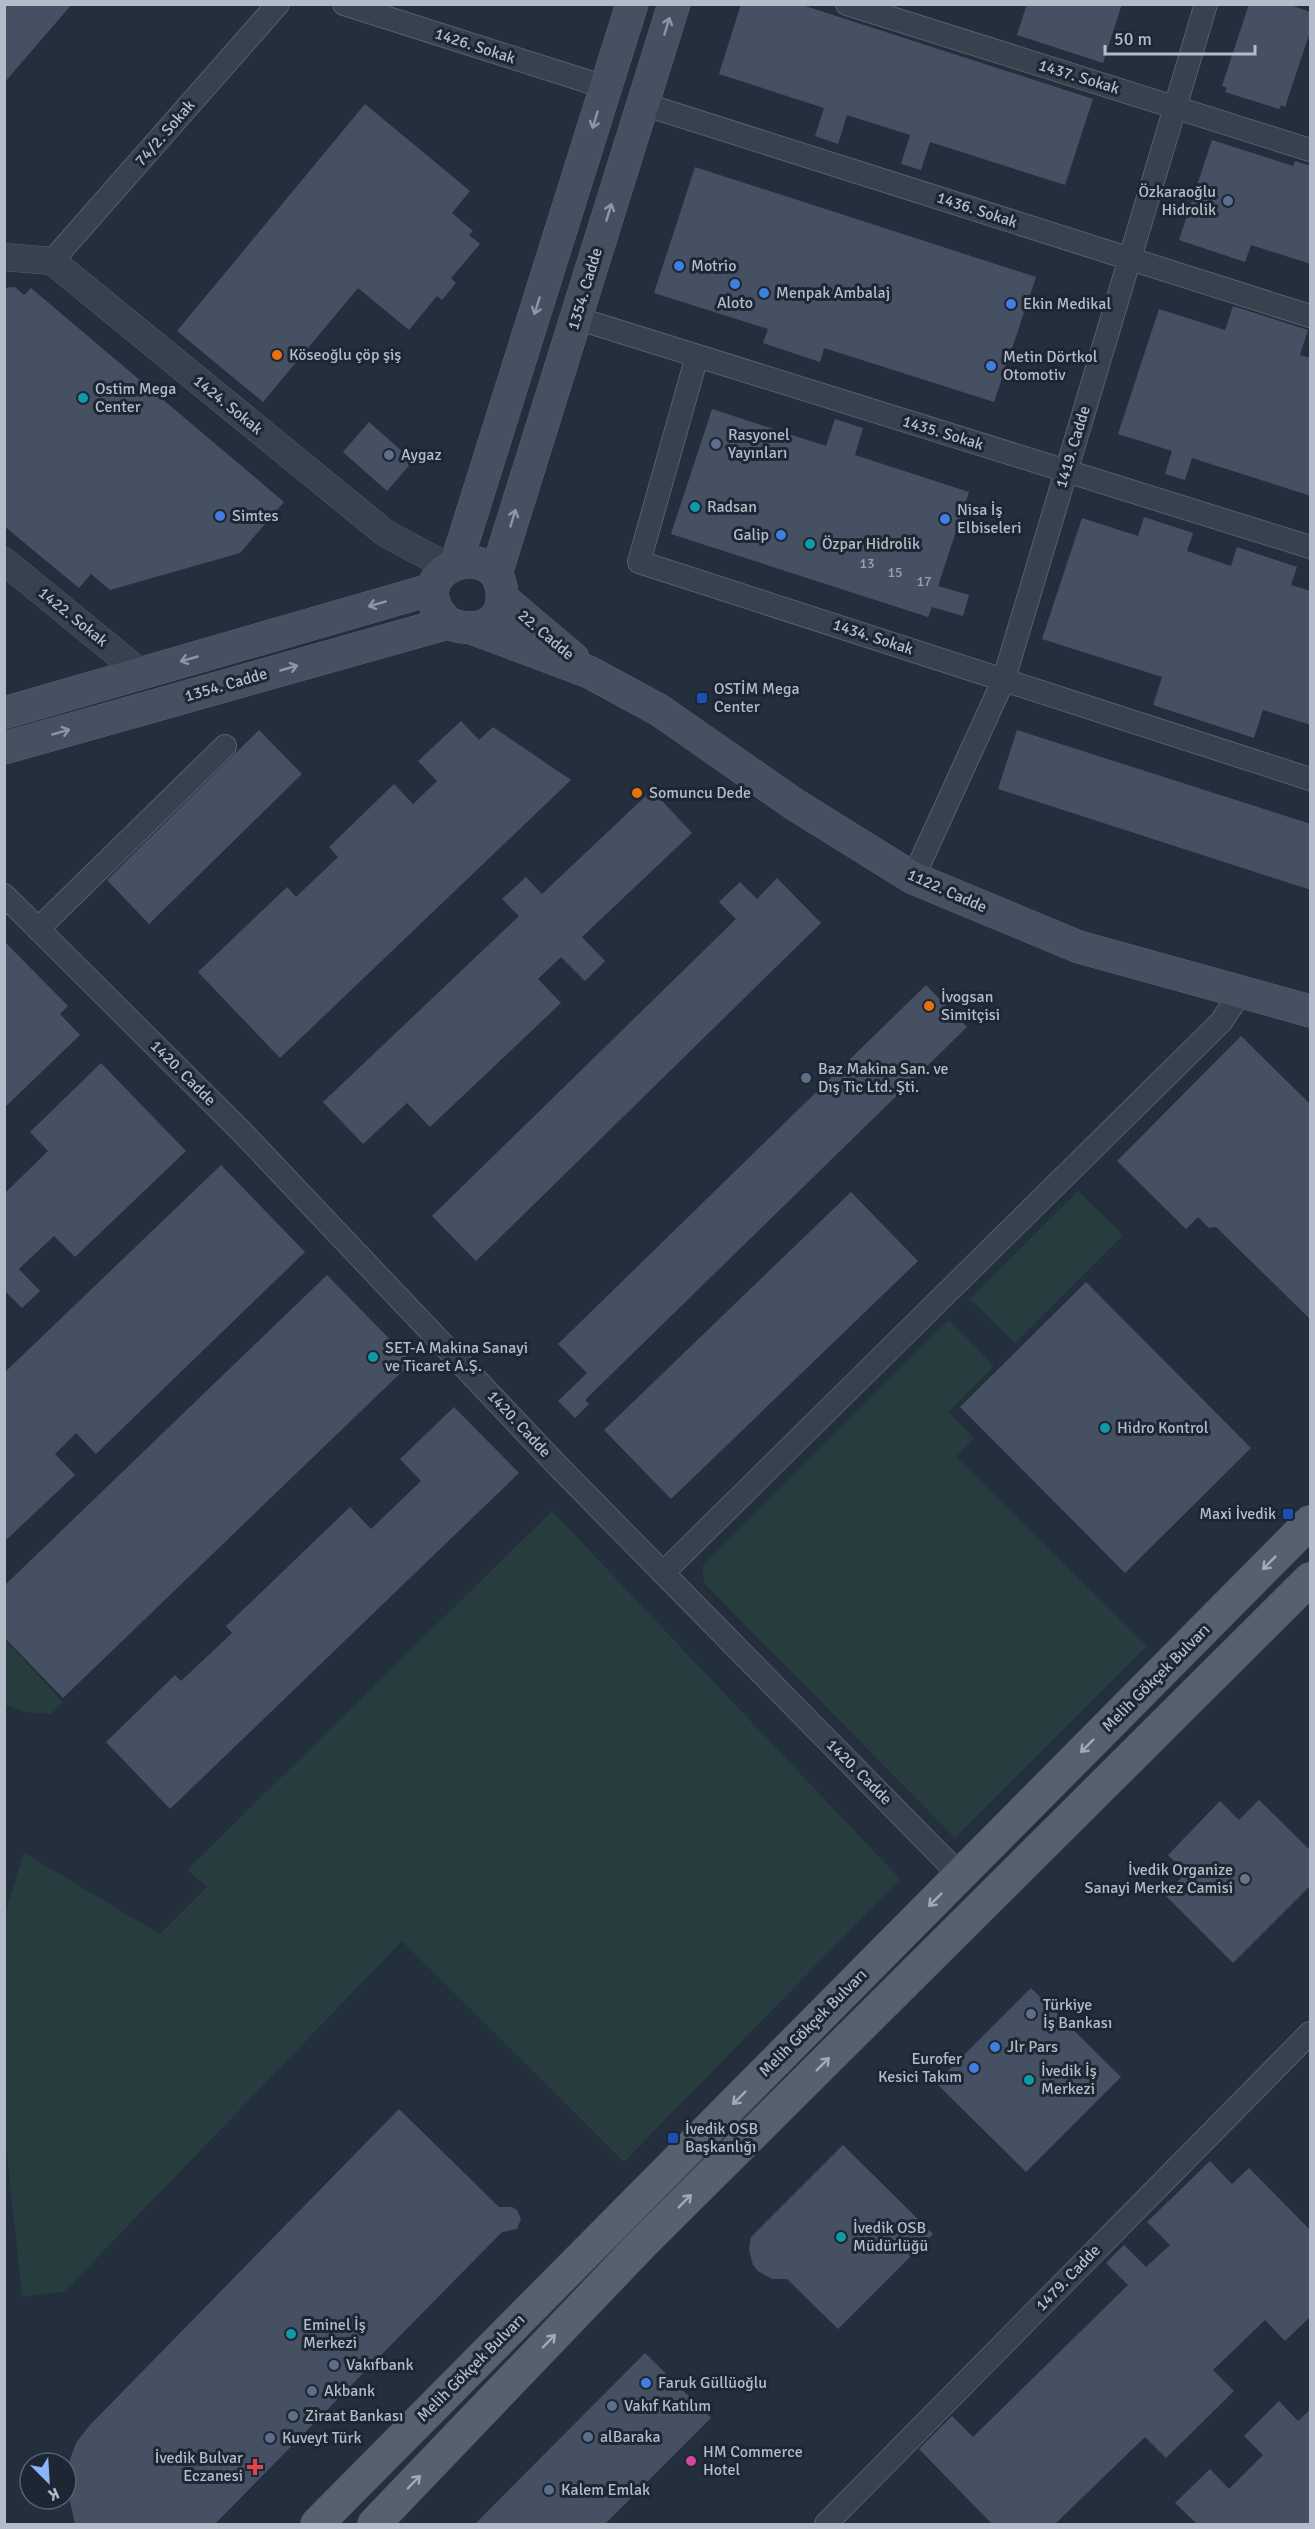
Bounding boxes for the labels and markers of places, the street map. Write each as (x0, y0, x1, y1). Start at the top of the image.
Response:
place label: Özkaraoğlu Hidrolik (1139, 182, 1216, 220)
marker: Özkaraoğlu Hidrolik (1221, 194, 1235, 208)
place label: Motrio (691, 256, 737, 276)
marker: Motrio (672, 259, 686, 273)
marker: Aloto (728, 277, 742, 291)
place label: Menpak Ambalaj (776, 283, 890, 303)
marker: Menpak Ambalaj (757, 286, 771, 300)
place label: Aloto (717, 293, 753, 313)
place label: Ekin Medikal (1023, 294, 1111, 314)
marker: Ekin Medikal (1004, 297, 1018, 311)
place label: Köseoğlu çöp şiş (289, 345, 401, 365)
place label: Metin Dörtkol Otomotiv (1003, 347, 1098, 385)
marker: Köseoğlu çöp şiş (270, 348, 284, 362)
marker: Metin Dörtkol Otomotiv (984, 359, 998, 373)
place label: Ostim Mega Center (95, 379, 176, 417)
marker: Ostim Mega Center (76, 391, 90, 405)
place label: Rasyonel Yayınları (728, 425, 790, 463)
marker: Rasyonel Yayınları (709, 437, 723, 451)
place label: Aygaz (401, 445, 442, 465)
marker: Aygaz (382, 448, 396, 462)
place label: Radsan (707, 497, 757, 517)
marker: Radsan (688, 500, 702, 514)
place label: Nisa İş Elbiseleri (957, 500, 1022, 538)
place label: Simtes (232, 506, 278, 526)
marker: Simtes (213, 509, 227, 523)
marker: Nisa İş Elbiseleri (938, 512, 952, 526)
place label: Galip (733, 525, 769, 545)
marker: Galip (774, 528, 788, 542)
place label: Özpar Hidrolik (822, 534, 920, 554)
marker: Özpar Hidrolik (803, 537, 817, 551)
place label: OSTİM Mega Center (714, 679, 800, 717)
marker: OSTİM Mega Center (695, 691, 709, 705)
place label: Somuncu Dede (649, 783, 751, 803)
marker: Somuncu Dede (630, 786, 644, 800)
place label: İvogsan Simitçisi (941, 987, 1000, 1025)
marker: İvogsan Simitçisi (922, 999, 936, 1013)
place label: Baz Makina San. ve Dış Tic Ltd. Şti. (818, 1059, 949, 1097)
marker: Baz Makina San. ve Dış Tic Ltd. Şti. (799, 1071, 813, 1085)
place label: SET-A Makina Sanayi ve Ticaret A.Ş. (385, 1338, 528, 1376)
marker: SET-A Makina Sanayi ve Ticaret A.Ş. (366, 1350, 380, 1364)
place label: Hidro Kontrol (1117, 1418, 1209, 1438)
marker: Hidro Kontrol (1098, 1421, 1112, 1435)
place label: Maxi İvedik (1199, 1504, 1276, 1524)
marker: Maxi İvedik (1281, 1507, 1295, 1521)
place label: İvedik Organize Sanayi Merkez Camisi (1085, 1860, 1233, 1898)
marker: İvedik Organize Sanayi Merkez Camisi (1238, 1872, 1252, 1886)
place label: Türkiye İş Bankası (1043, 1995, 1112, 2033)
marker: Türkiye İş Bankası (1024, 2007, 1038, 2021)
place label: Jlr Pars (1007, 2037, 1058, 2057)
marker: Jlr Pars (988, 2040, 1002, 2054)
place label: Eurofer Kesici Takım (878, 2049, 962, 2087)
marker: Eurofer Kesici Takım (967, 2061, 981, 2075)
place label: İvedik İş Merkezi (1041, 2061, 1097, 2099)
marker: İvedik İş Merkezi (1022, 2073, 1036, 2087)
place label: İvedik OSB Başkanlığı (685, 2119, 758, 2157)
marker: İvedik OSB Başkanlığı (666, 2131, 680, 2145)
place label: İvedik OSB Müdürlüğü (853, 2218, 928, 2256)
marker: İvedik OSB Müdürlüğü (834, 2230, 848, 2244)
place label: Eminel İş Merkezi (303, 2315, 366, 2353)
marker: Eminel İş Merkezi (284, 2327, 298, 2341)
place label: Vakıfbank (346, 2355, 414, 2375)
marker: Vakıfbank (327, 2358, 341, 2372)
place label: Faruk Güllüoğlu (658, 2373, 767, 2393)
marker: Faruk Güllüoğlu (639, 2376, 653, 2390)
place label: Akbank (324, 2381, 375, 2401)
marker: Akbank (305, 2384, 319, 2398)
place label: Vakıf Katılım (624, 2396, 711, 2416)
marker: Vakıf Katılım (605, 2399, 619, 2413)
place label: Ziraat Bankası (305, 2406, 403, 2426)
marker: Ziraat Bankası (286, 2409, 300, 2423)
place label: alBaraka (600, 2427, 661, 2447)
place label: Kuveyt Türk (282, 2428, 361, 2448)
marker: alBaraka (581, 2430, 595, 2444)
marker: Kuveyt Türk (263, 2431, 277, 2445)
place label: HM Commerce Hotel (703, 2442, 803, 2480)
place label: İvedik Bulvar Eczanesi (155, 2448, 243, 2486)
marker: HM Commerce Hotel (684, 2454, 698, 2468)
marker: İvedik Bulvar Eczanesi (248, 2460, 262, 2474)
place label: Kalem Emlak (561, 2480, 650, 2500)
marker: Kalem Emlak (542, 2483, 556, 2497)

